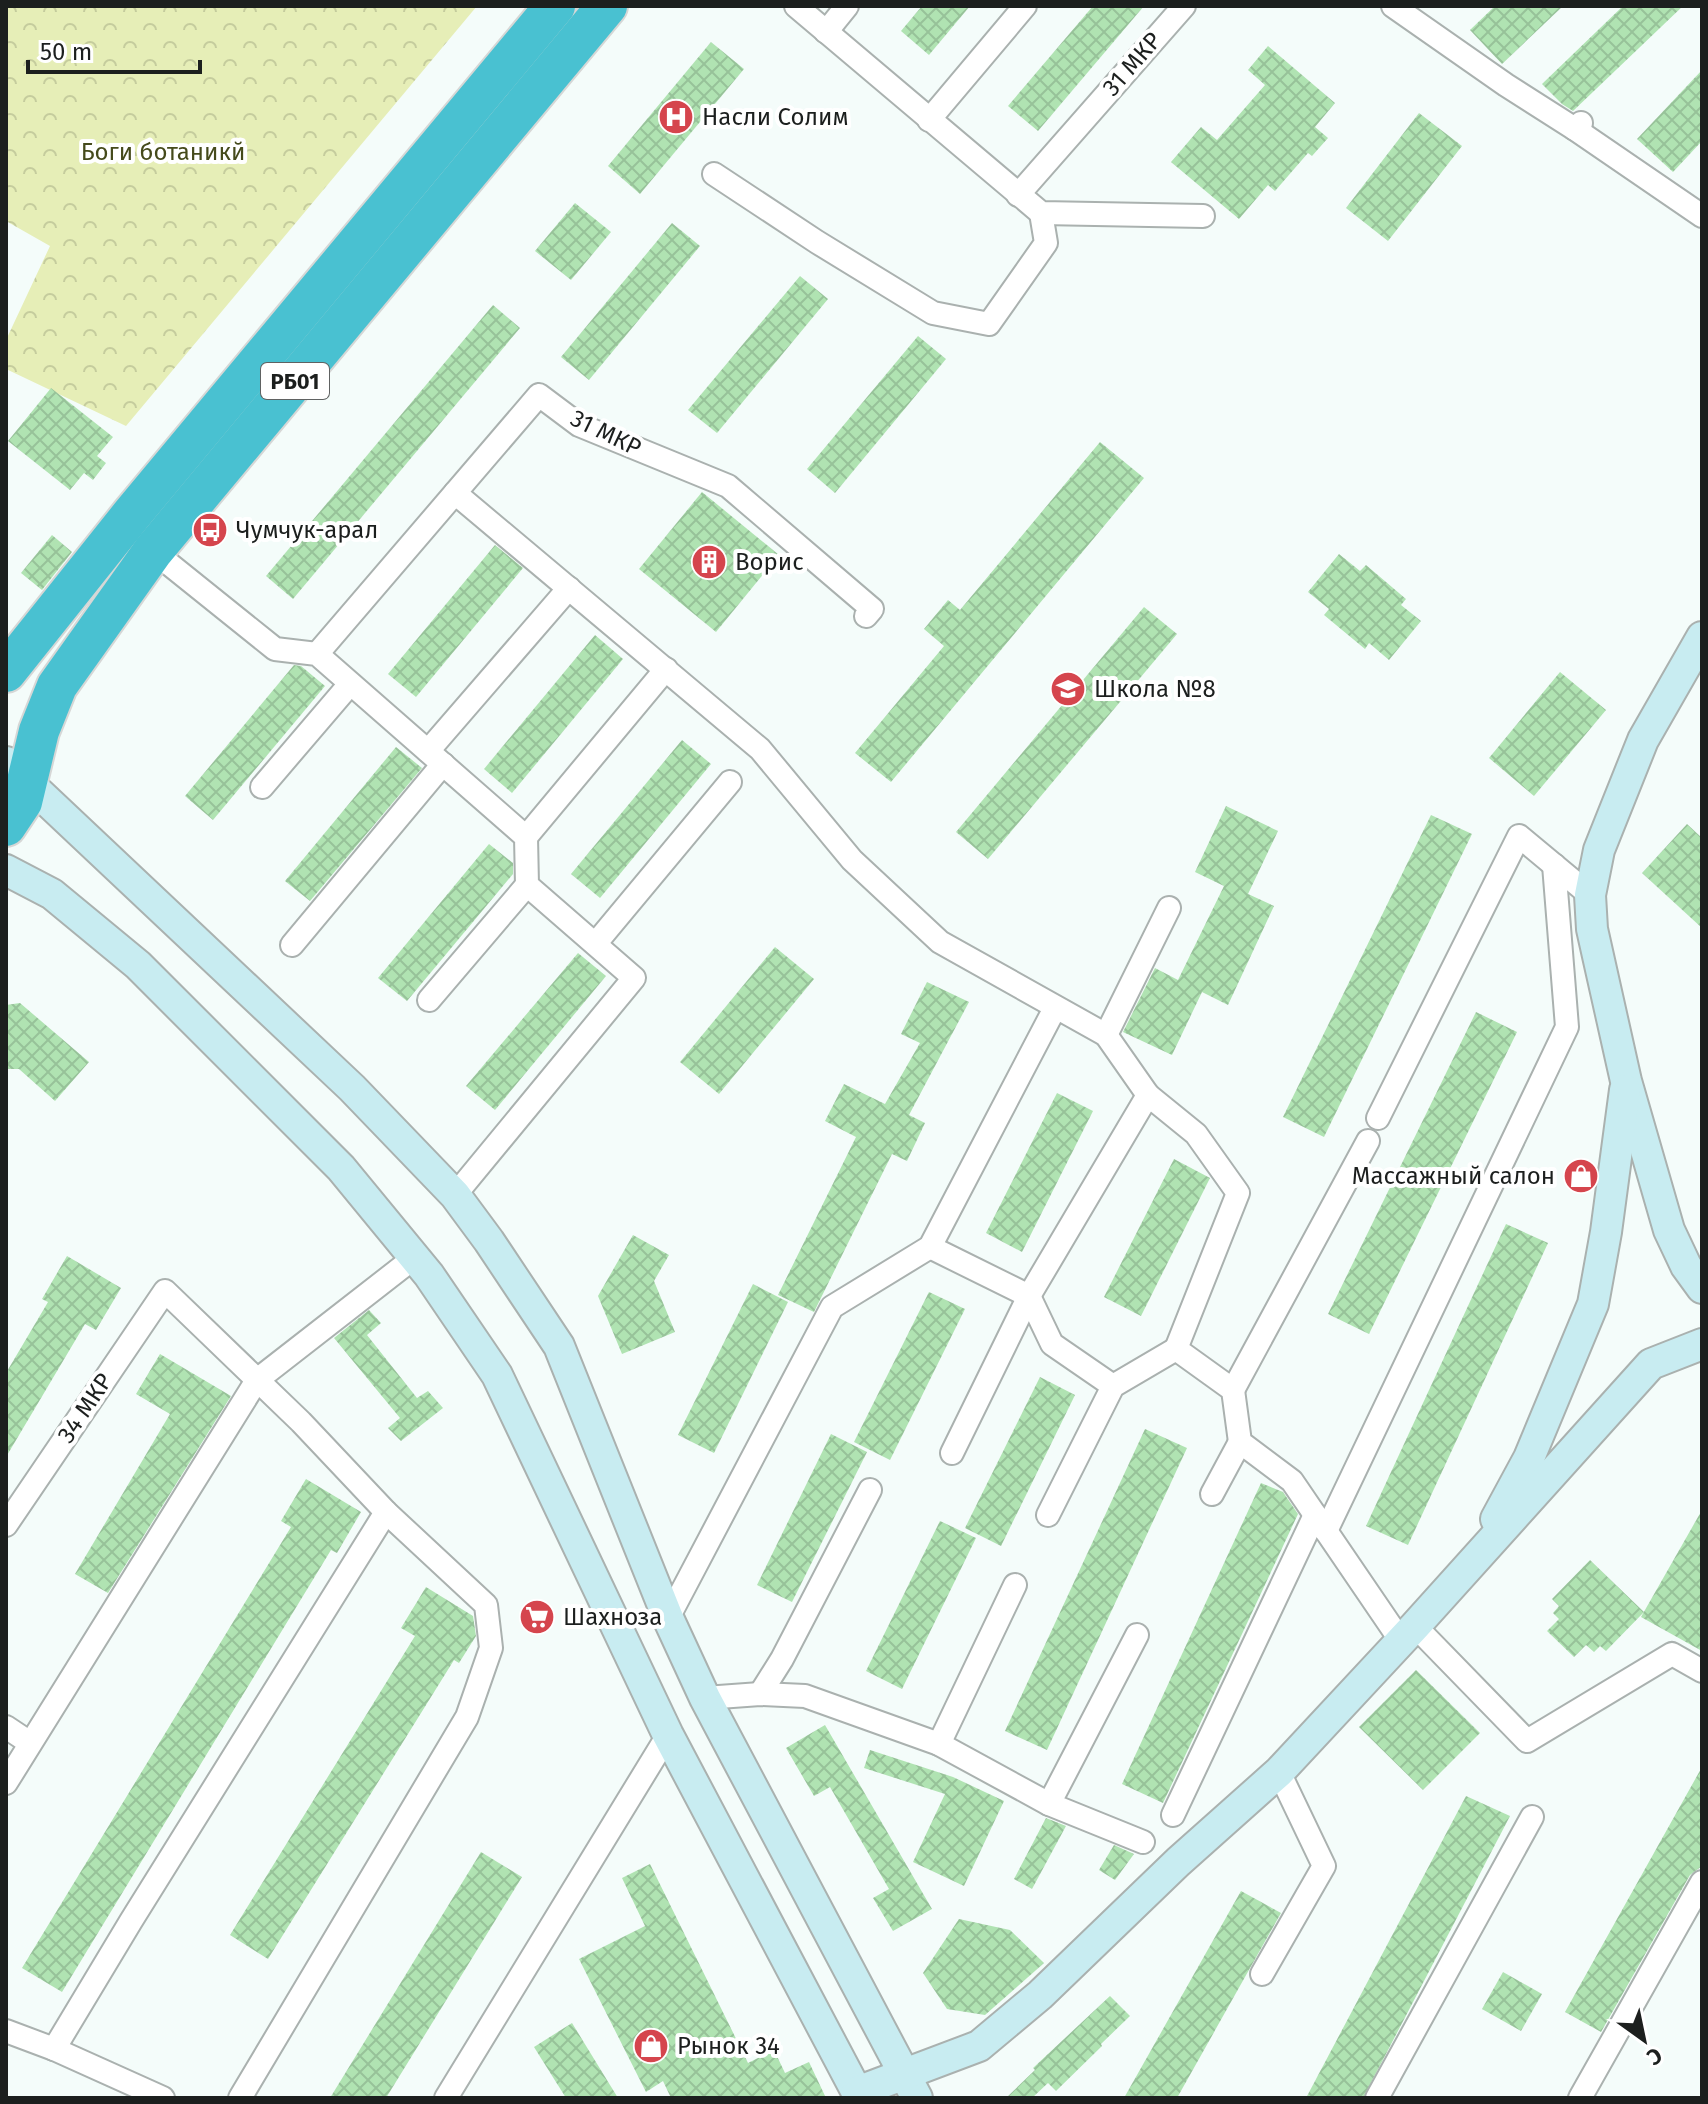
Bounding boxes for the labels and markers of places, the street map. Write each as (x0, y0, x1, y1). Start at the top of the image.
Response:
hospital icon: Насли Солим (657, 98, 695, 136)
place label: Насли Солим (702, 103, 849, 131)
bus stop icon: Чумчук-арал (191, 511, 229, 549)
place label: Чумчук-арал (236, 516, 378, 544)
building icon: Ворис (690, 543, 728, 581)
place label: Ворис (735, 548, 804, 576)
school or university icon: Школа №8 (1049, 670, 1087, 708)
place label: Школа №8 (1094, 675, 1216, 703)
shop icon: Массажный салон (1562, 1157, 1600, 1195)
place label: Массажный салон (1352, 1162, 1555, 1190)
supermarket icon: Шахноза (518, 1598, 556, 1636)
place label: Шахноза (563, 1603, 662, 1631)
shop icon: Рынок 34 (632, 2027, 670, 2065)
place label: Рынок 34 (677, 2032, 780, 2060)

